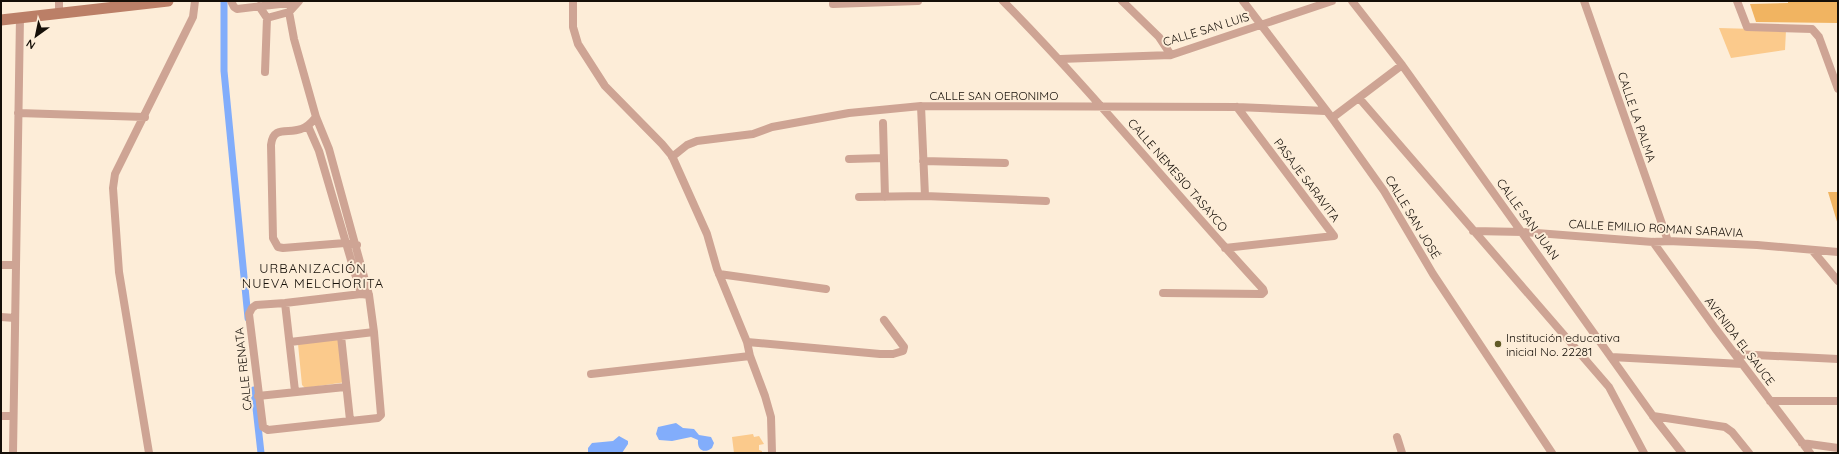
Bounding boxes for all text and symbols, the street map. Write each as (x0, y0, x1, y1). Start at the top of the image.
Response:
street label: CALLE SAN LUIS (1161, 9, 1251, 49)
north arrow (16, 16, 56, 56)
text: N (23, 36, 38, 52)
street label: CALLE LA PALMA (1615, 70, 1660, 164)
street label: CALLE SAN OERONIMO (930, 88, 1058, 103)
street label: CALLE NEMESIO TASAYCO (1125, 115, 1231, 235)
street label: PASAJE SARAVITA (1271, 135, 1343, 225)
street label: CALLE SAN JOSÉ (1382, 173, 1444, 262)
street label: CALLE SAN JUAN (1493, 175, 1563, 263)
street label: CALLE EMILIO ROMAN SARAVIA (1568, 216, 1744, 240)
district label: URBANIZACIÓN NUEVA MELCHORITA (242, 260, 384, 291)
street label: AVENIDA EL SAUCE (1702, 294, 1778, 388)
street label: CALLE RENATA (231, 326, 255, 411)
place label: Institución educativa inicial No. 22281 (1506, 330, 1620, 359)
marker: Institución educativa inicial No. 22281 (1493, 339, 1503, 349)

